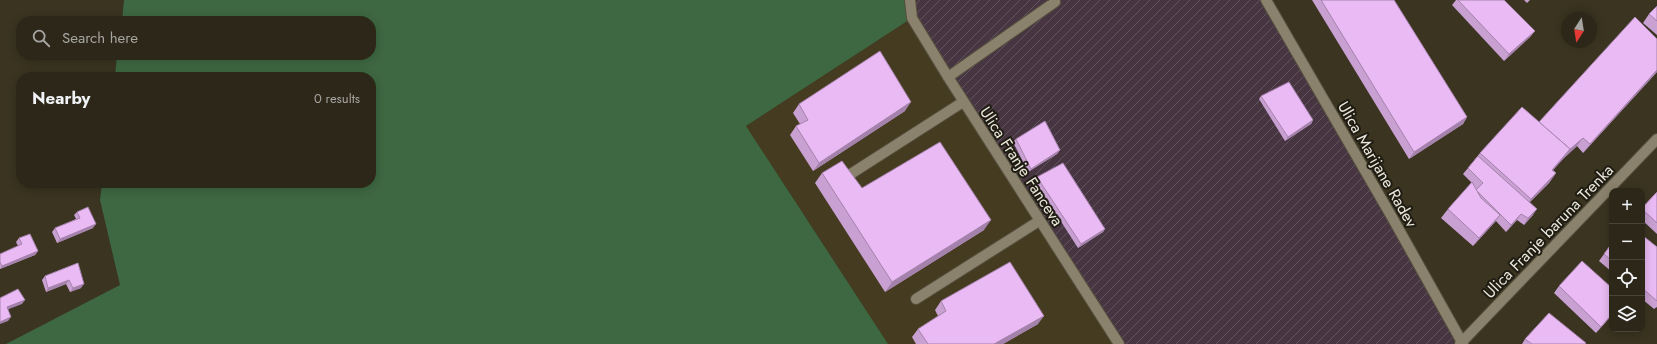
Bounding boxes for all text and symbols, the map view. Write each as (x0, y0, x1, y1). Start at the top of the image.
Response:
north arrow (1561, 12, 1597, 48)
search box (16, 16, 376, 60)
icon: search (30, 27, 52, 49)
text: Search here (62, 27, 138, 49)
text: Nearby (32, 86, 90, 110)
text: 0 results (314, 89, 360, 108)
street label: Ulica Marijane Radev (1332, 97, 1424, 232)
street label: Ulica Franje Fanceva (974, 102, 1069, 231)
street label: Ulica Franje baruna Trenka (1478, 159, 1619, 304)
map controls (1609, 188, 1645, 332)
button: + (1609, 188, 1645, 224)
button: − (1609, 224, 1645, 260)
button: locate (1609, 260, 1645, 296)
button: layers (1609, 296, 1645, 332)

